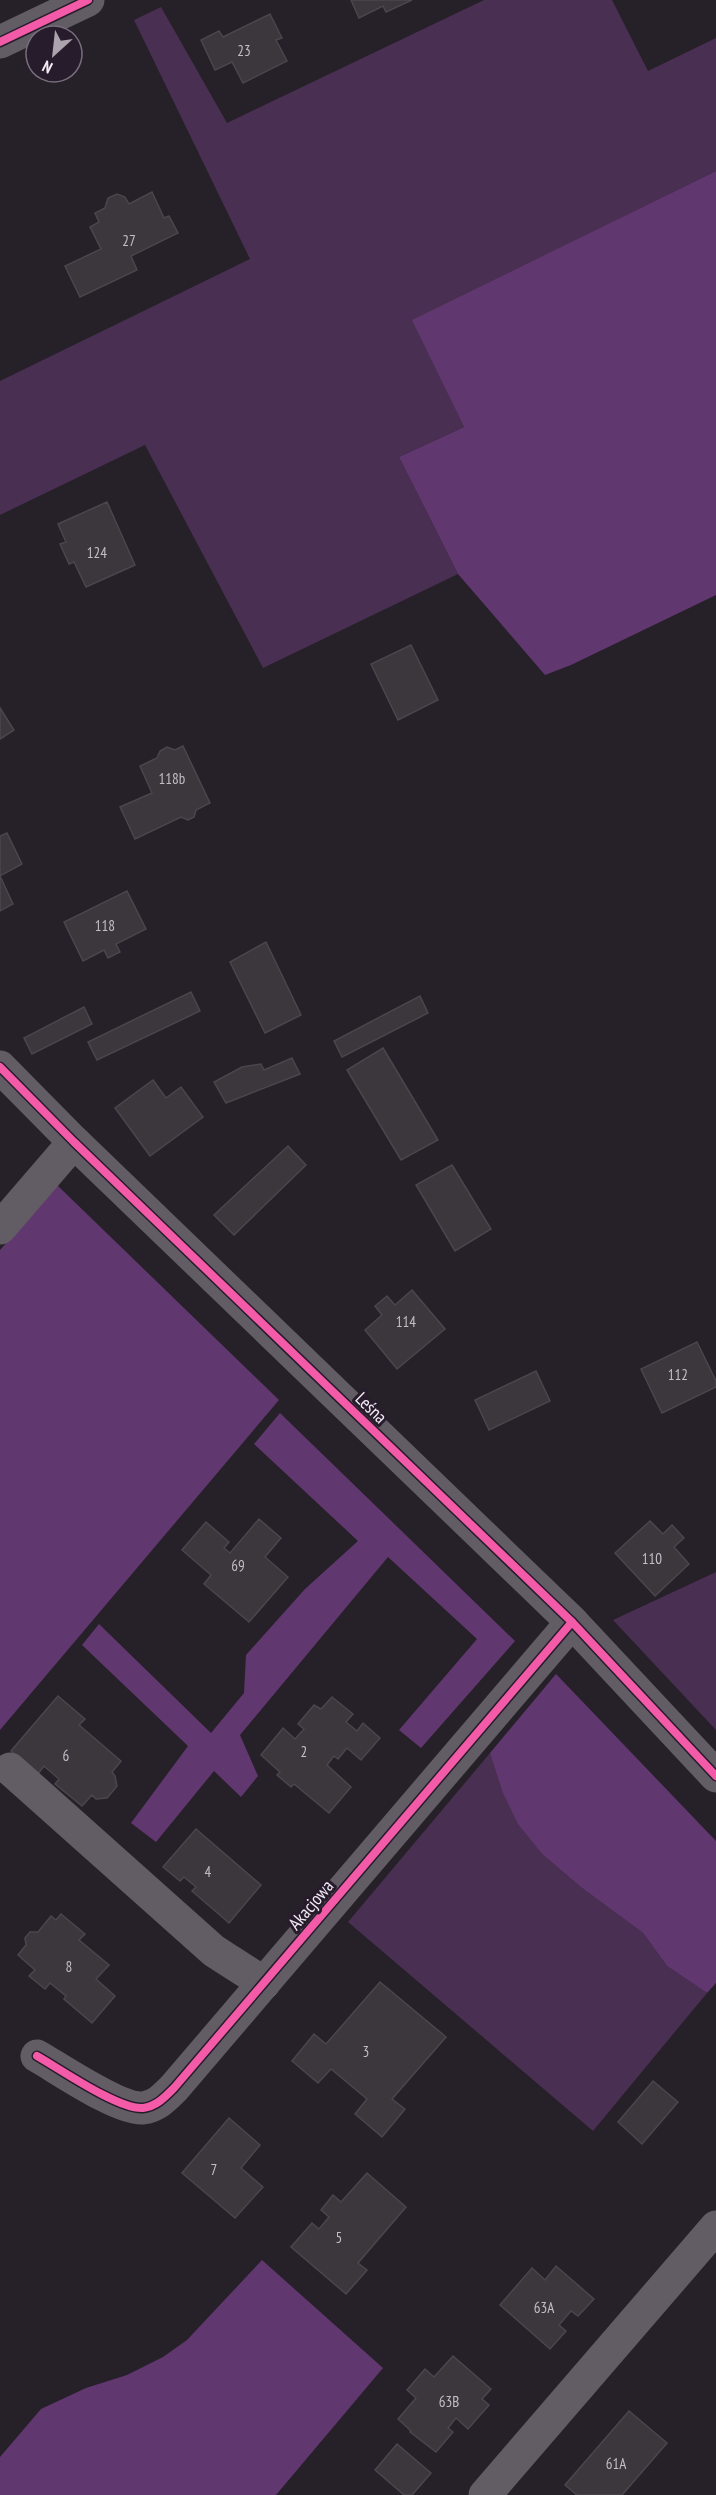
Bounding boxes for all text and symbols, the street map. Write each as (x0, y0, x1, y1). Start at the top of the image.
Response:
north arrow (24, 24, 84, 84)
house number: 23 (237, 41, 251, 60)
text: N (39, 56, 56, 78)
house number: 27 (122, 231, 136, 250)
house number: 124 (87, 543, 107, 562)
house number: 118b (159, 769, 185, 788)
house number: 118 (95, 916, 115, 935)
house number: 114 (396, 1312, 416, 1331)
house number: 112 (668, 1365, 688, 1384)
street label: Leśna (351, 1387, 392, 1428)
house number: 110 (642, 1549, 662, 1568)
house number: 69 (231, 1556, 245, 1575)
house number: 2 (301, 1742, 307, 1761)
house number: 6 (63, 1746, 70, 1765)
house number: 4 (205, 1862, 212, 1881)
street label: Akacjowa (283, 1875, 338, 1934)
house number: 8 (66, 1957, 72, 1976)
house number: 3 (363, 2042, 369, 2061)
house number: 7 (211, 2160, 217, 2179)
house number: 5 (336, 2228, 342, 2247)
house number: 63A (534, 2298, 555, 2317)
house number: 63B (439, 2392, 459, 2411)
house number: 61A (606, 2454, 627, 2473)

